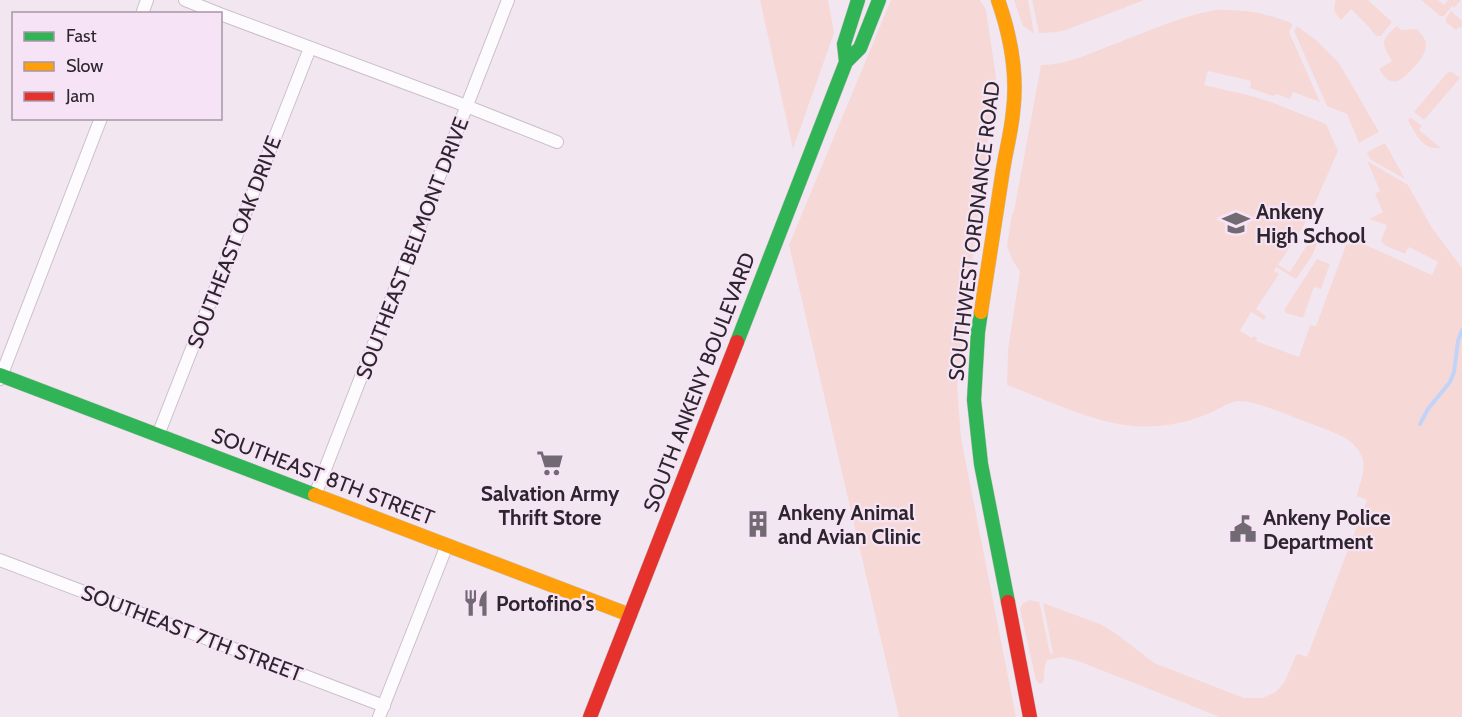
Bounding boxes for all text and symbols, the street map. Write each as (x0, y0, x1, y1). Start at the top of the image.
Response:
legend (12, 12, 222, 120)
text: Fast (66, 25, 97, 47)
text: Slow (66, 55, 103, 77)
street label: SOUTHWEST ORDNANCE ROAD (943, 80, 1005, 382)
text: Jam (65, 85, 95, 107)
street label: SOUTHEAST BELMONT DRIVE (350, 113, 474, 383)
street label: SOUTHEAST OAK DRIVE (182, 132, 286, 352)
place label: Ankeny High School (1256, 199, 1366, 248)
school or university icon: Ankeny High School (1221, 208, 1251, 238)
street label: SOUTH ANKENY BOULEVARD (638, 249, 760, 515)
street label: SOUTHEAST 8TH STREET (208, 422, 438, 530)
supermarket icon: Salvation Army Thrift Store (535, 448, 565, 478)
place label: Salvation Army Thrift Store (481, 481, 620, 530)
place label: Ankeny Animal and Avian Clinic (778, 500, 921, 549)
place label: Ankeny Police Department (1263, 505, 1391, 554)
building icon: Ankeny Animal and Avian Clinic (743, 509, 773, 539)
public building icon: Ankeny Police Department (1228, 514, 1258, 544)
street label: SOUTHEAST 7TH STREET (78, 579, 306, 687)
restaurant icon: Portofino's (461, 588, 491, 618)
place label: Portofino's (496, 591, 594, 616)

